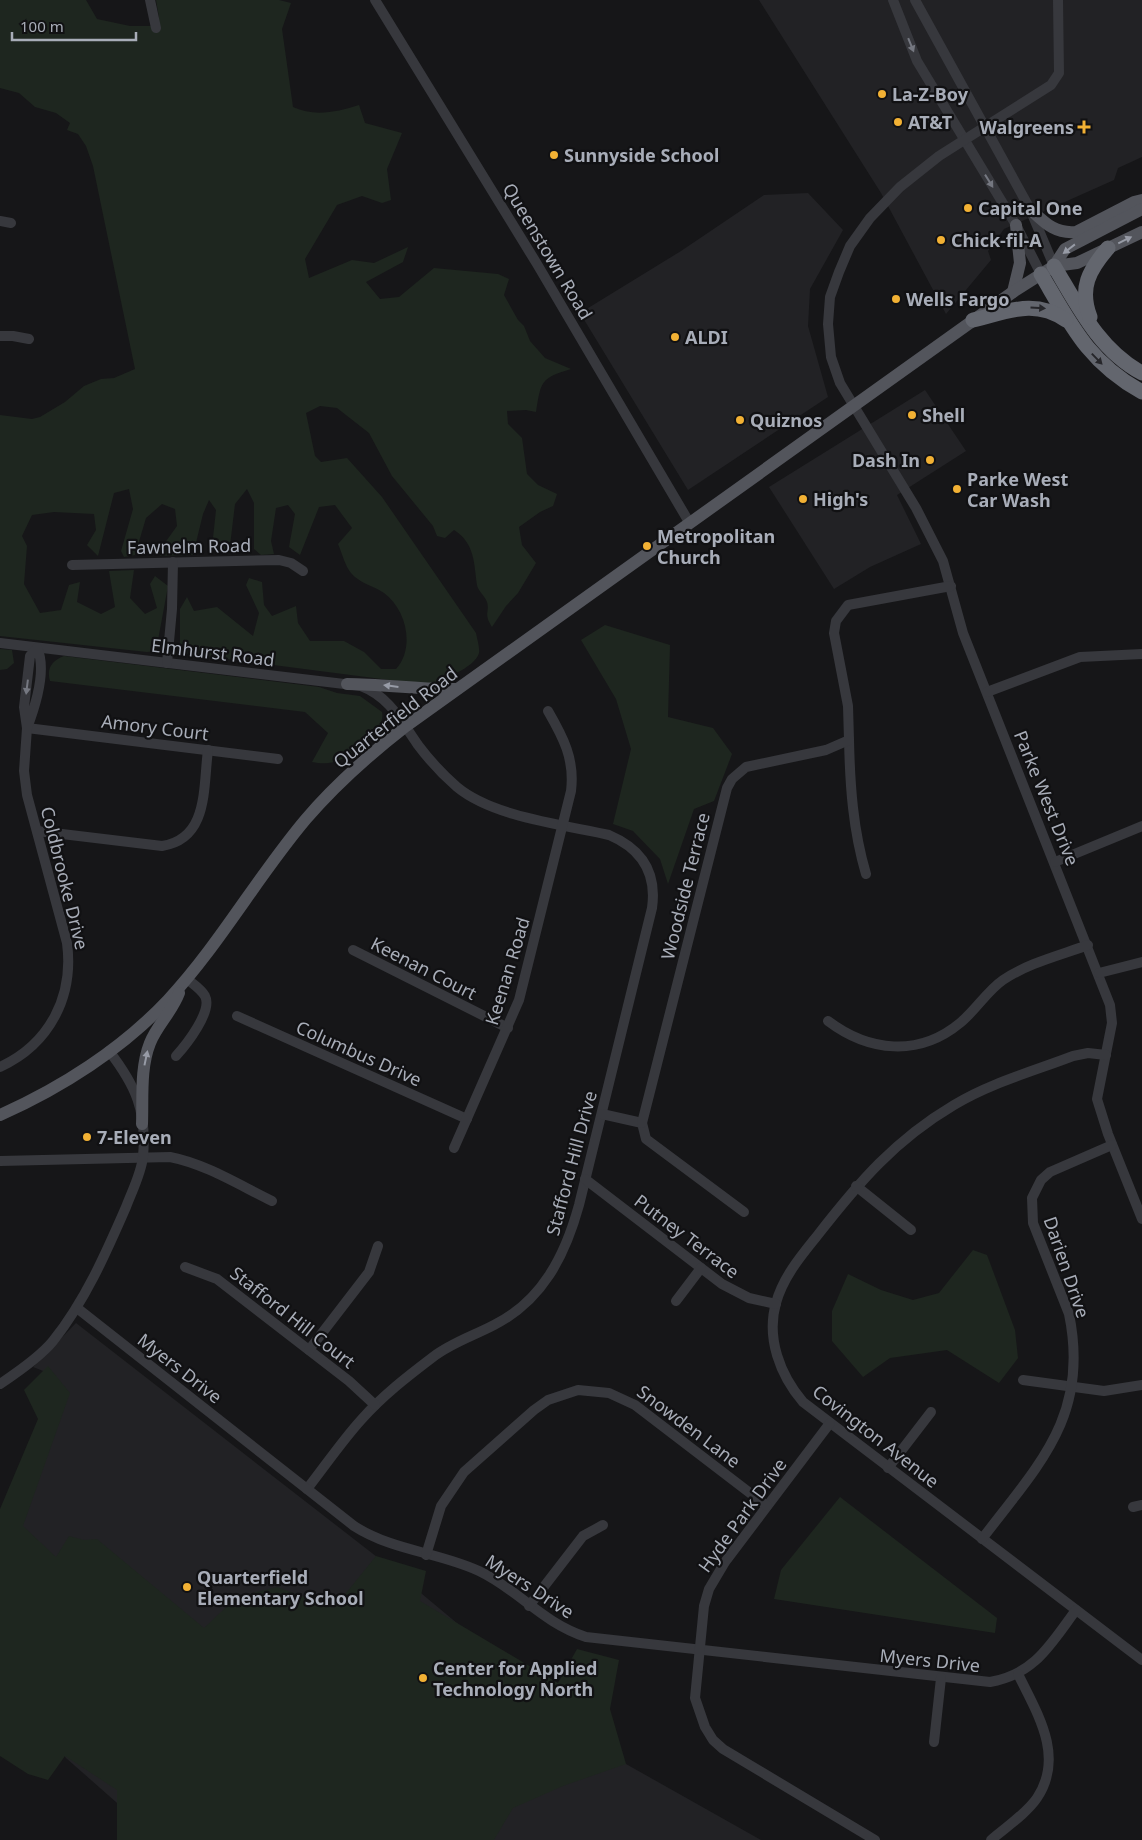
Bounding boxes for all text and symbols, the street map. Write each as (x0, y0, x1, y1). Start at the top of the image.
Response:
scale bar (12, 10, 136, 42)
text: 100 m (20, 16, 64, 36)
one-way arrow (907, 38, 915, 53)
place label: La-Z-Boy (892, 82, 969, 106)
marker: La-Z-Boy (876, 88, 888, 100)
place label: AT&T (908, 110, 953, 134)
place label: Walgreens (980, 115, 1074, 139)
marker: AT&T (892, 116, 904, 128)
marker: Walgreens (1078, 121, 1090, 133)
place label: Sunnyside School (564, 143, 719, 167)
marker: Sunnyside School (548, 149, 560, 161)
one-way arrow (984, 174, 993, 187)
street label: Queenstown Road (498, 178, 598, 324)
place label: Capital One (978, 196, 1082, 220)
marker: Capital One (962, 202, 974, 214)
place label: Chick-fil-A (951, 228, 1042, 252)
marker: Chick-fil-A (935, 234, 947, 246)
one-way arrow (1118, 236, 1132, 244)
one-way arrow (1062, 243, 1075, 254)
place label: Wells Fargo (906, 287, 1009, 311)
marker: Wells Fargo (890, 293, 902, 305)
one-way arrow (1030, 305, 1046, 313)
place label: ALDI (685, 325, 728, 349)
marker: ALDI (669, 331, 681, 343)
one-way arrow (1091, 353, 1103, 365)
place label: Shell (922, 403, 965, 427)
place label: Quiznos (750, 408, 822, 432)
marker: Shell (906, 409, 918, 421)
marker: Quiznos (734, 414, 746, 426)
place label: Dash In (852, 448, 920, 472)
marker: Dash In (924, 454, 936, 466)
place label: Parke West Car Wash (967, 467, 1068, 512)
marker: Parke West Car Wash (951, 483, 963, 495)
place label: High's (813, 487, 868, 511)
marker: High's (797, 493, 809, 505)
place label: Metropolitan Church (657, 524, 775, 569)
street label: Fawnelm Road (127, 533, 251, 559)
marker: Metropolitan Church (641, 540, 653, 552)
street label: Elmhurst Road (150, 633, 276, 671)
street label: Quarterfield Road (328, 661, 462, 773)
one-way arrow (23, 679, 31, 695)
one-way arrow (383, 682, 399, 690)
street label: Amory Court (100, 709, 210, 746)
street label: Parke West Drive (1009, 727, 1085, 869)
street label: Coldbrooke Drive (36, 804, 94, 952)
street label: Woodside Terrace (655, 810, 715, 962)
street label: Keenan Road (479, 914, 535, 1028)
street label: Keenan Court (367, 931, 481, 1005)
street label: Columbus Drive (293, 1015, 425, 1091)
one-way arrow (142, 1050, 150, 1066)
street label: Stafford Hill Drive (540, 1088, 602, 1238)
place label: 7-Eleven (97, 1125, 172, 1149)
marker: 7-Eleven (81, 1131, 93, 1143)
street label: Putney Terrace (630, 1189, 744, 1283)
street label: Darien Drive (1038, 1213, 1096, 1321)
street label: Stafford Hill Court (226, 1261, 361, 1374)
street label: Myers Drive (133, 1327, 227, 1409)
street label: Snowden Lane (632, 1379, 746, 1473)
street label: Covington Avenue (808, 1379, 944, 1493)
street label: Hyde Park Drive (692, 1453, 792, 1577)
street label: Myers Drive (481, 1548, 579, 1624)
place label: Quarterfield Elementary School (197, 1565, 364, 1610)
marker: Quarterfield Elementary School (181, 1581, 193, 1593)
street label: Myers Drive (879, 1643, 981, 1677)
place label: Center for Applied Technology North (433, 1656, 597, 1701)
marker: Center for Applied Technology North (417, 1672, 429, 1684)

